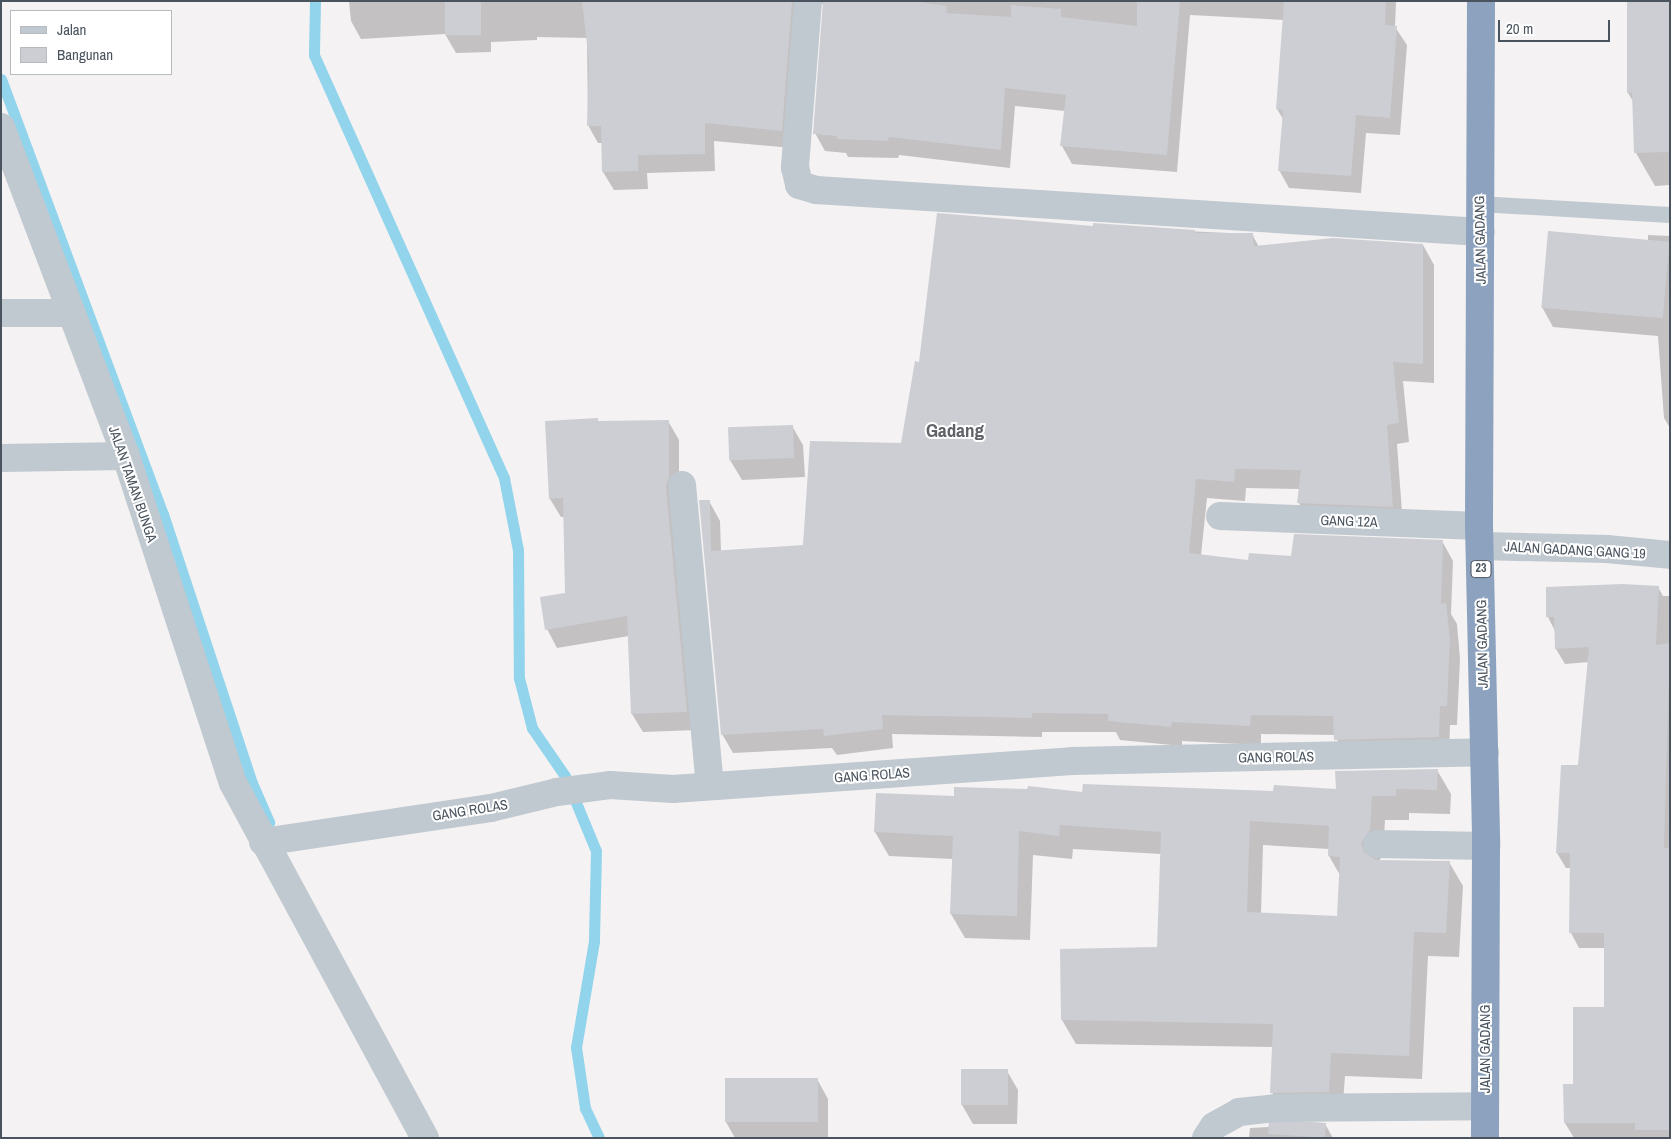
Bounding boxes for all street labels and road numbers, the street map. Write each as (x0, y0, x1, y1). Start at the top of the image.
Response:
street label: JALAN GADANG (1471, 196, 1489, 284)
street label: JALAN TAMAN BUNGA (105, 423, 161, 545)
street label: GANG 12A (1320, 512, 1378, 530)
street label: JALAN GADANG GANG 19 (1504, 538, 1646, 562)
road number: 23 (1470, 560, 1492, 578)
street label: JALAN GADANG (1473, 600, 1491, 688)
street label: GANG ROLAS (1238, 748, 1314, 766)
street label: GANG ROLAS (834, 764, 910, 786)
street label: GANG ROLAS (431, 796, 509, 824)
street label: JALAN GADANG (1477, 1005, 1493, 1093)

